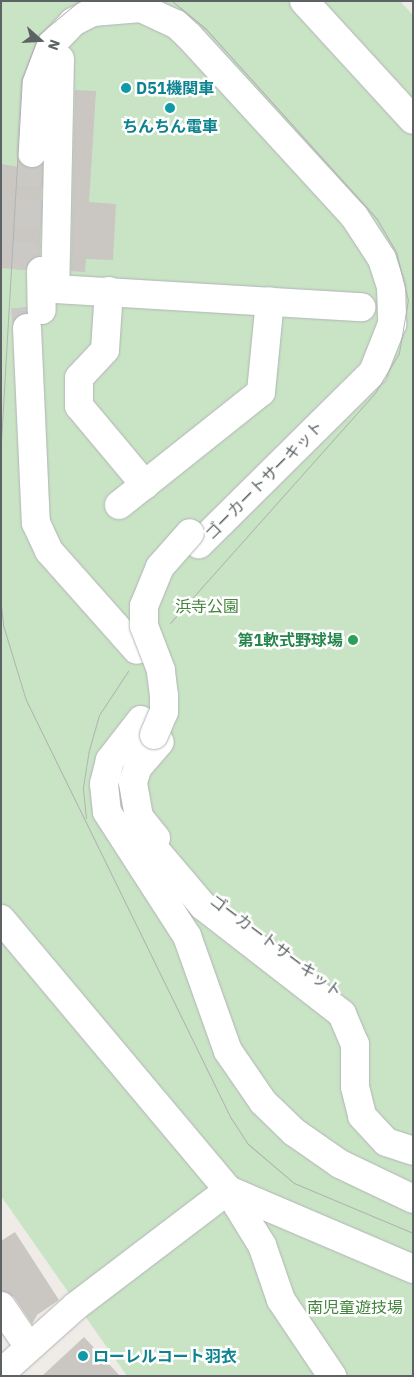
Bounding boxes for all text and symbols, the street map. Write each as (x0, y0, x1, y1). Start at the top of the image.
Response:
north arrow (15, 15, 65, 65)
text: N (44, 37, 64, 53)
place label: D51機関車 (136, 78, 214, 98)
marker: D51機関車 (120, 82, 132, 94)
marker: ちんちん電車 (164, 102, 176, 114)
place label: ちんちん電車 (122, 116, 218, 136)
street label: ゴーカートサーキット (201, 417, 327, 543)
park label: 浜寺公園 (175, 596, 239, 616)
place label: 第1軟式野球場 (237, 630, 343, 650)
marker: 第1軟式野球場 (347, 634, 359, 646)
street label: ゴーカートサーキット (206, 890, 346, 1002)
park label: 南児童遊技場 (307, 1297, 403, 1317)
place label: ローレルコート羽衣 (93, 1346, 237, 1366)
marker: ローレルコート羽衣 (77, 1350, 89, 1362)

